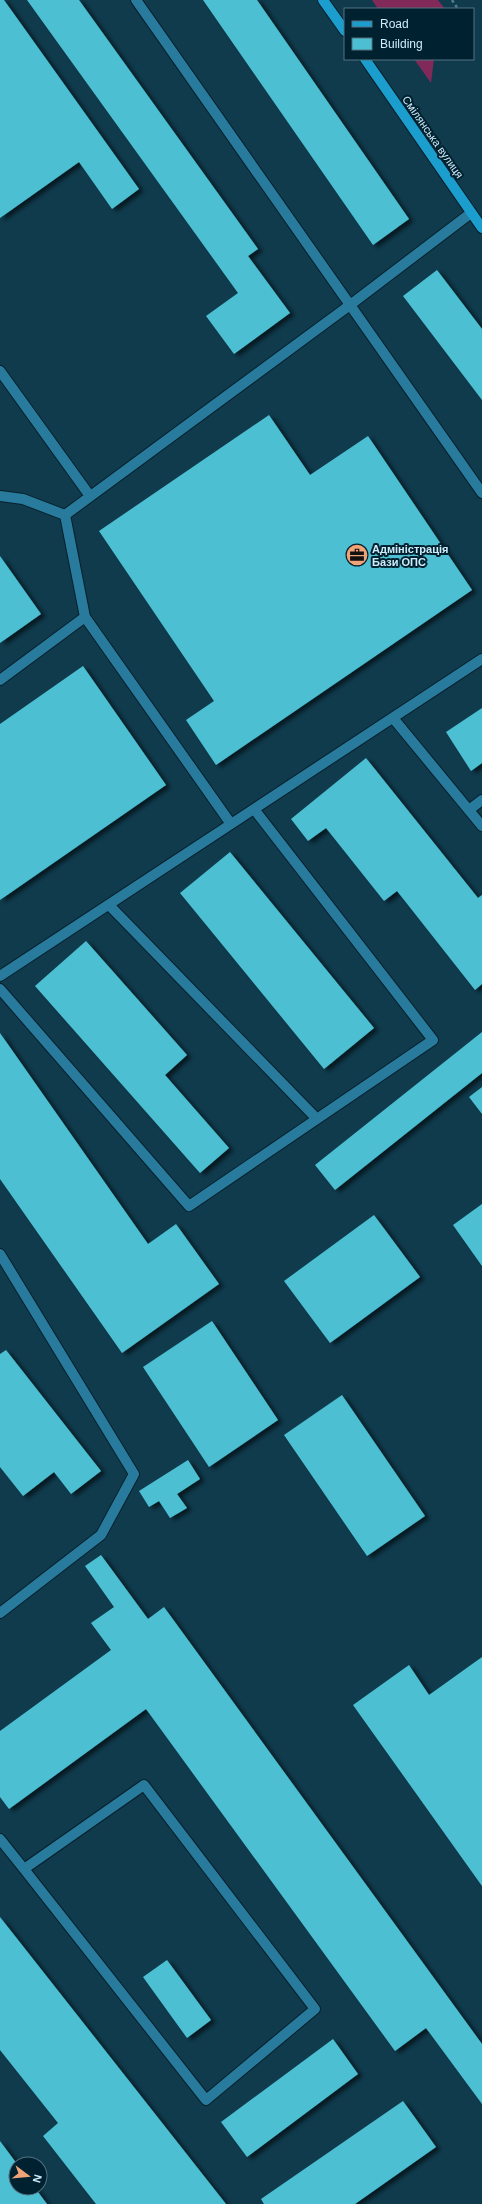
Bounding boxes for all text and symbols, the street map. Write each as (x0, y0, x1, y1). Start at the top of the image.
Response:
legend (344, 8, 474, 60)
text: Road (380, 17, 409, 31)
text: Building (380, 37, 423, 51)
street label: Смілянська вулиця (400, 94, 466, 180)
office icon: Адміністрація Бази ОПС (344, 542, 370, 568)
place label: Адміністрація Бази ОПС (372, 543, 448, 568)
north arrow (8, 2156, 48, 2196)
text: N (31, 2173, 44, 2184)

